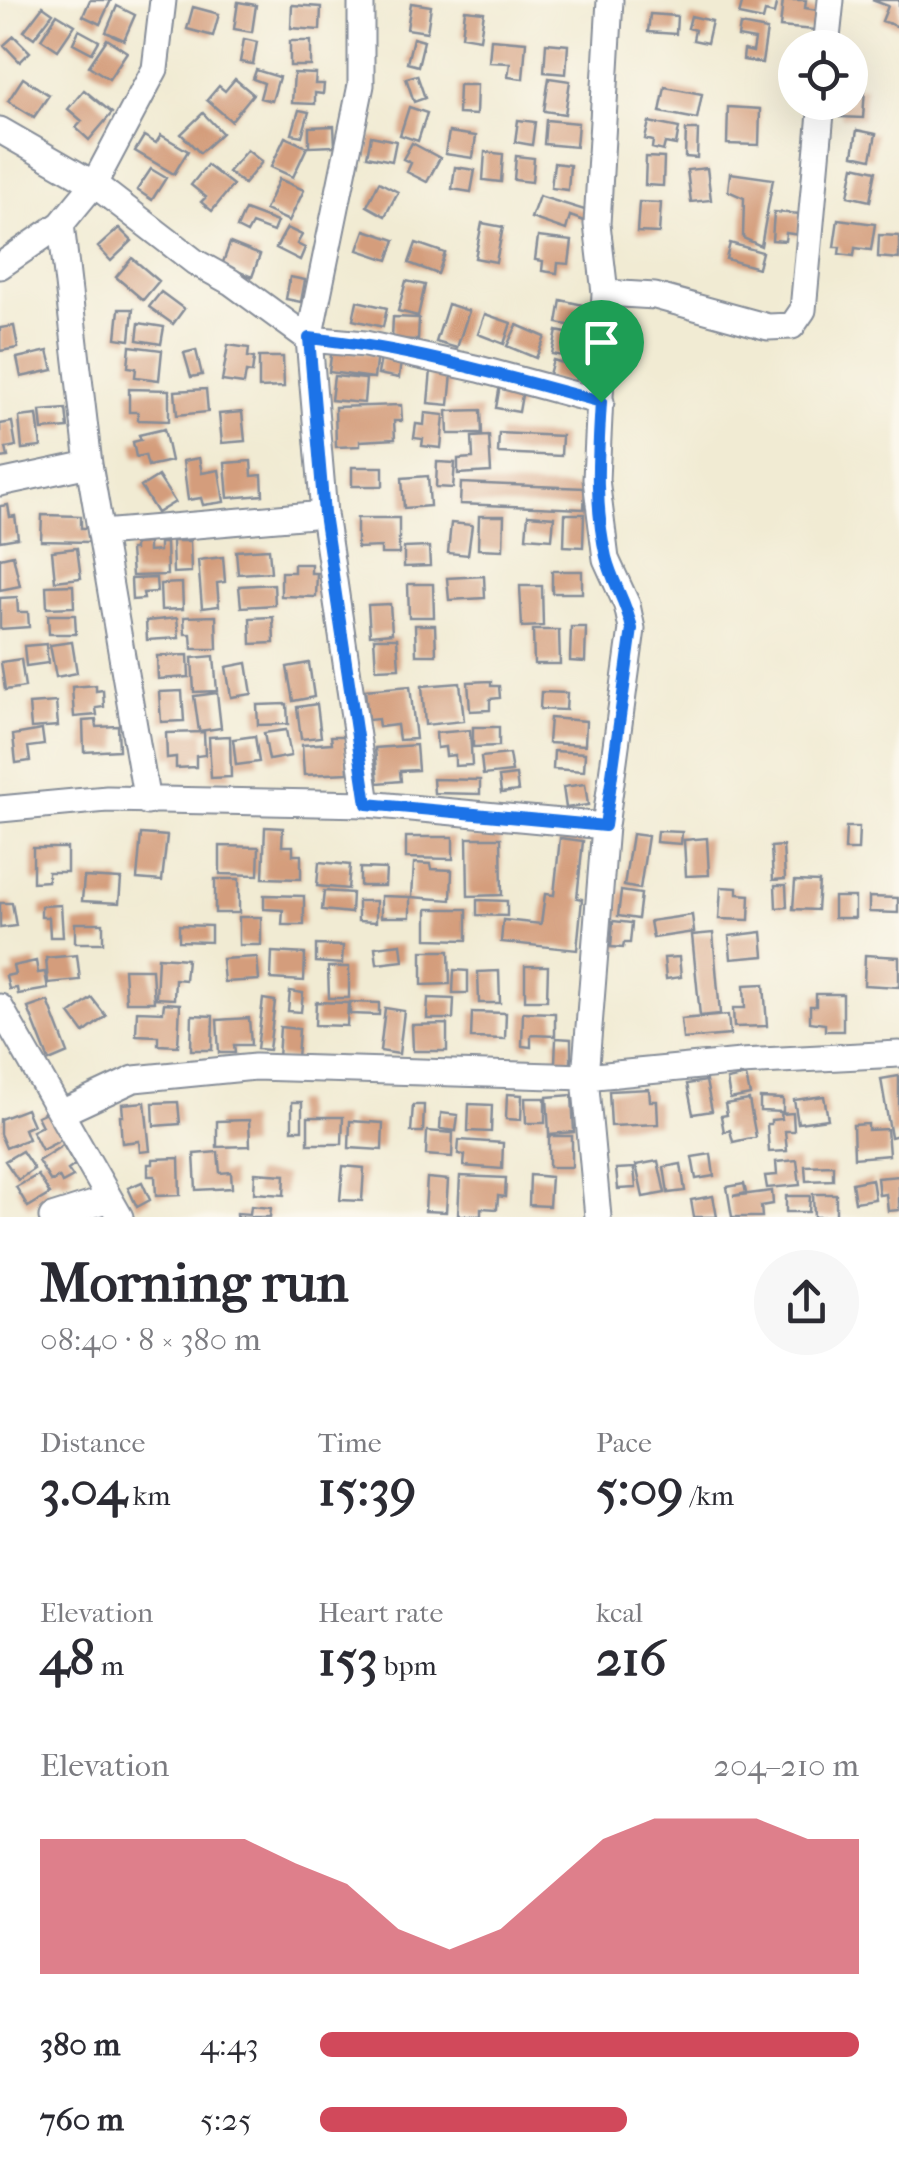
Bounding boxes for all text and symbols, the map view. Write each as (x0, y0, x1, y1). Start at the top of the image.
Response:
map controls (778, 30, 868, 120)
button: locate (778, 30, 868, 120)
pin (559, 300, 644, 403)
icon: arrive (574, 315, 629, 370)
button: share (754, 1250, 859, 1355)
text: Morning run (40, 1251, 348, 1315)
text: 08:40 · 8 × 380 m (40, 1321, 261, 1358)
text: Distance (40, 1426, 145, 1459)
text: Time (318, 1426, 382, 1459)
text: Pace (596, 1426, 652, 1459)
text: 3.04 (40, 1459, 127, 1518)
text: 15:39 (318, 1459, 416, 1518)
text: 5:09 (596, 1459, 684, 1518)
text: km (127, 1479, 170, 1512)
text: /km (684, 1479, 734, 1512)
text: Elevation (40, 1596, 153, 1629)
text: Heart rate (318, 1596, 443, 1629)
text: kcal (596, 1596, 643, 1629)
text: 48 (40, 1629, 95, 1688)
text: 153 (318, 1629, 378, 1688)
text: 216 (596, 1629, 666, 1688)
text: m (95, 1649, 124, 1682)
text: bpm (378, 1649, 437, 1682)
text: Elevation (40, 1747, 169, 1784)
text: 204–210 m (714, 1747, 859, 1784)
text: 380 m (40, 2026, 120, 2063)
text: 4:43 (200, 2026, 259, 2063)
text: 760 m (40, 2101, 124, 2138)
text: 5:25 (200, 2101, 252, 2138)

